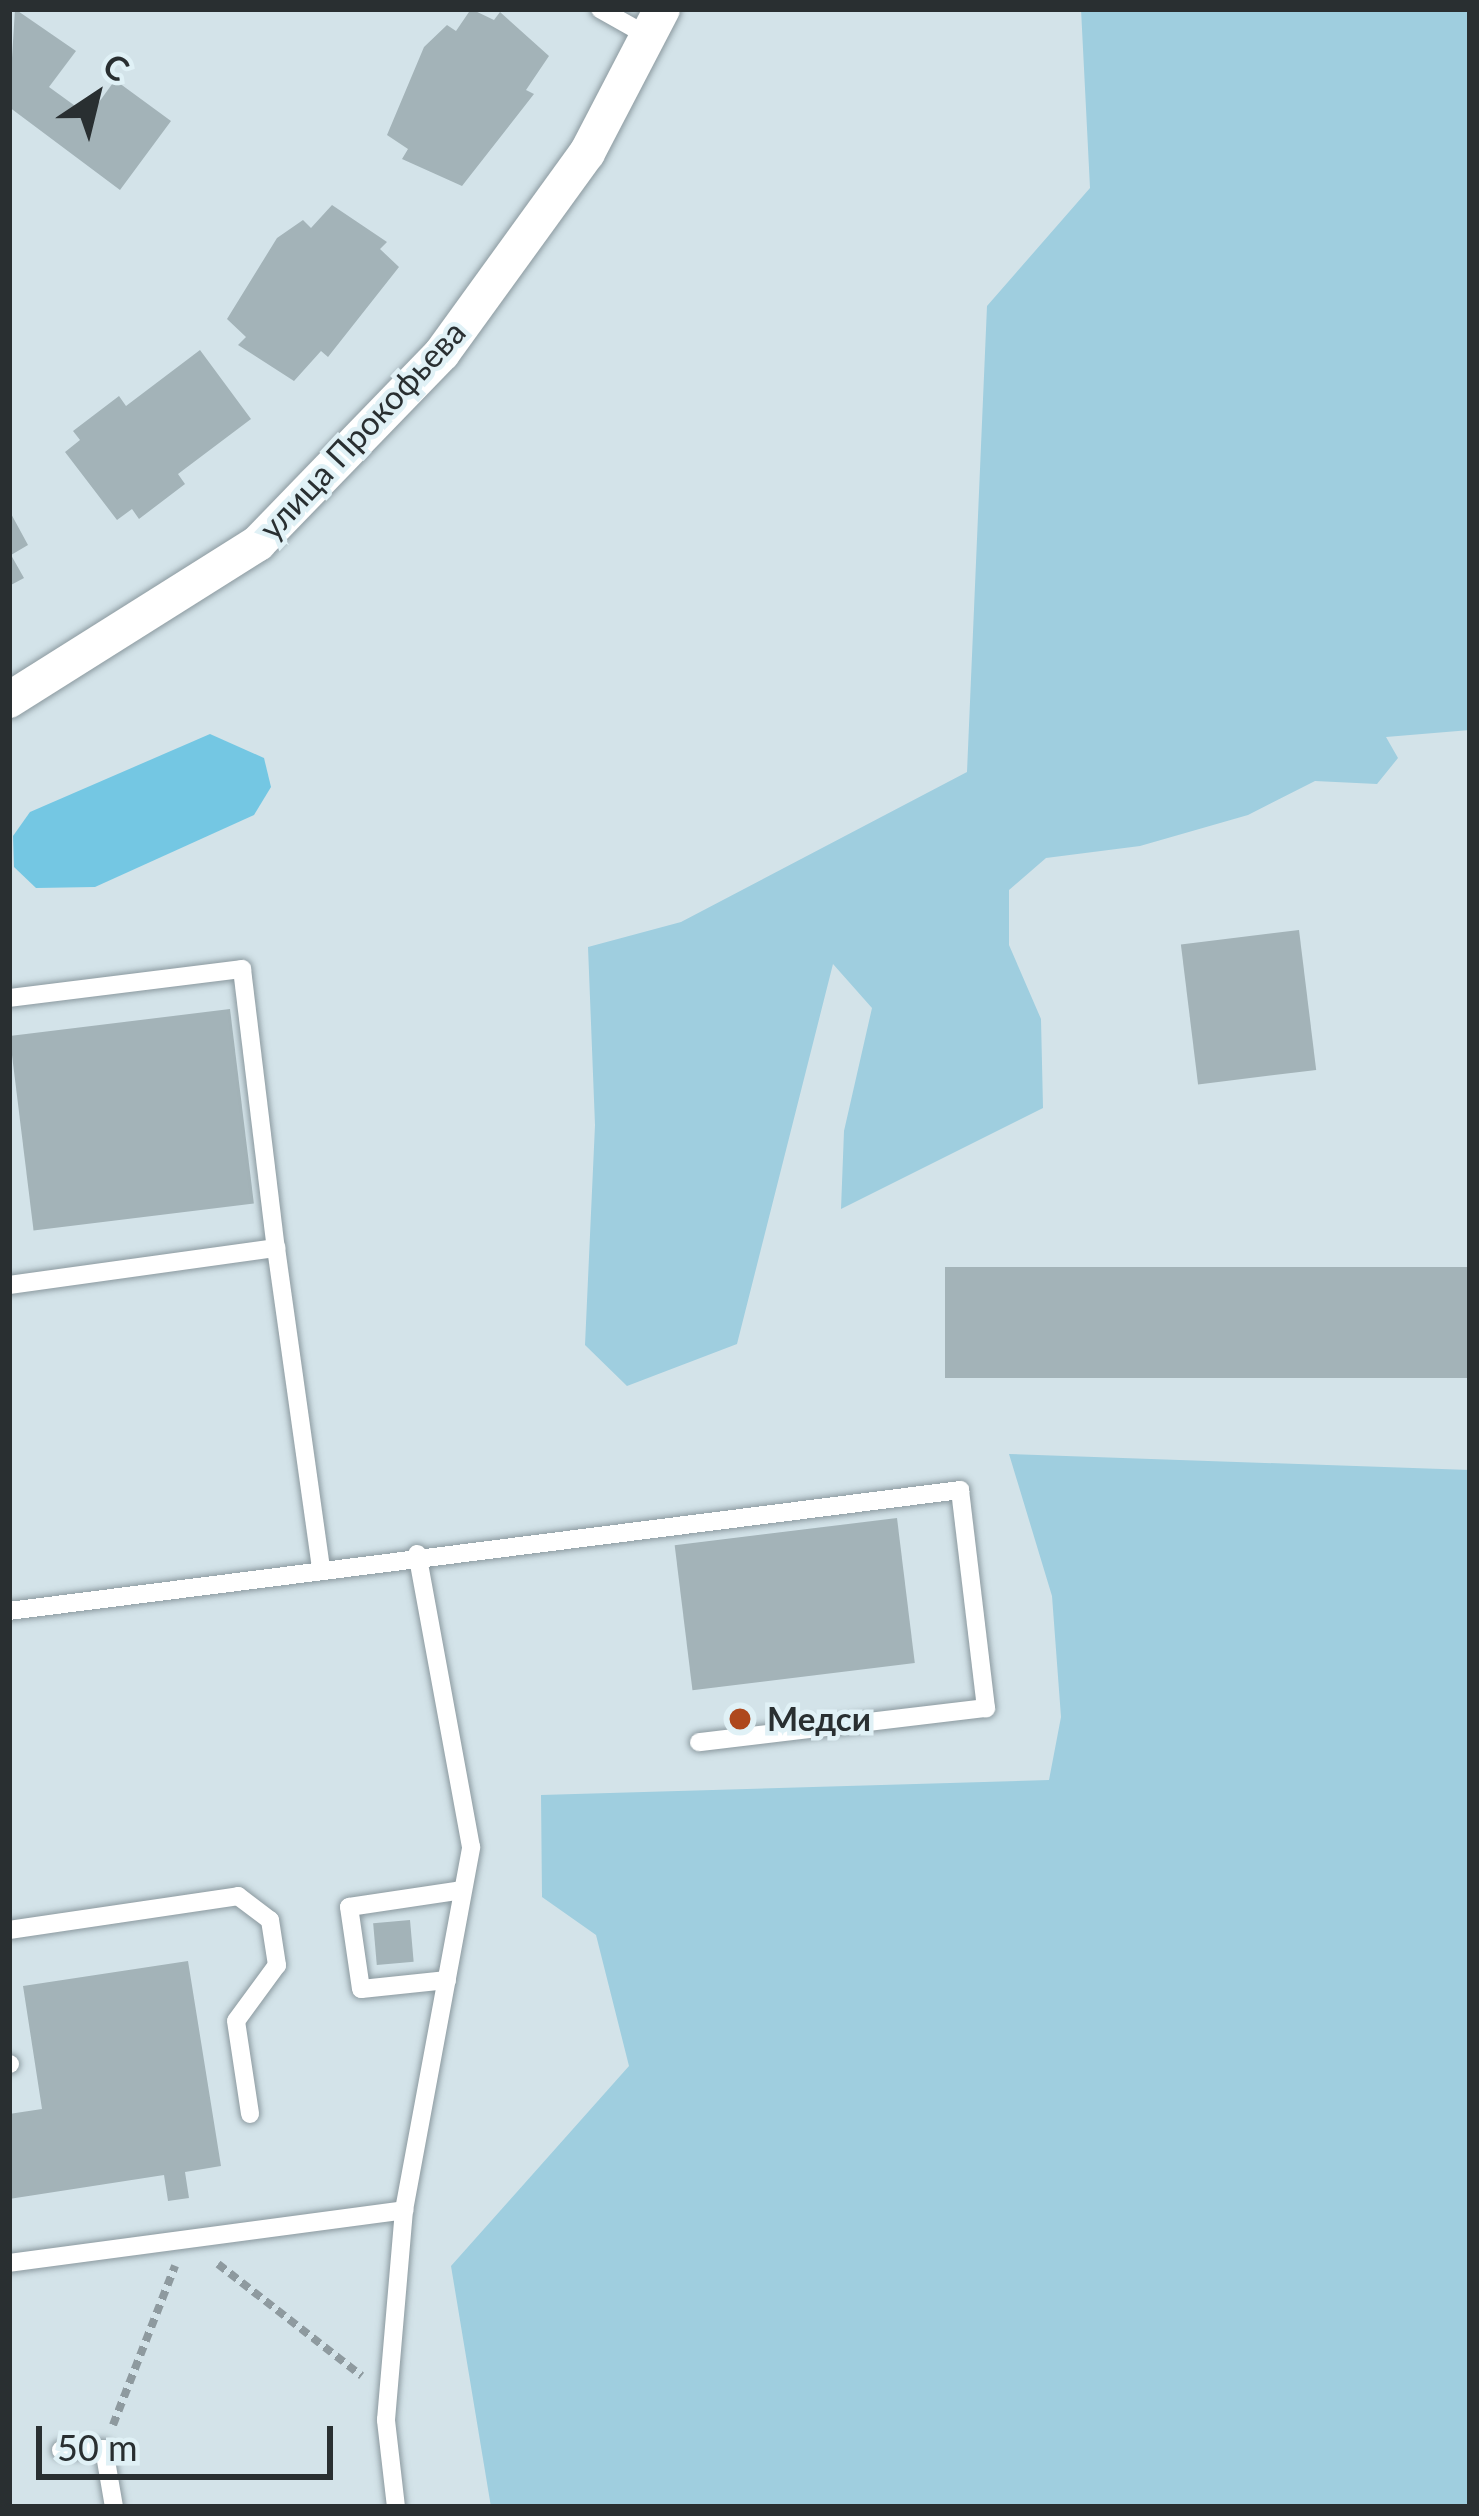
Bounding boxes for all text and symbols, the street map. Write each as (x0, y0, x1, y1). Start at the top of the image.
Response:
north arrow (36, 36, 156, 156)
text: С (96, 44, 137, 89)
street label: улица Прокофьева (251, 313, 473, 547)
place label: Медси (767, 1699, 871, 1739)
marker: Медси (724, 1703, 756, 1735)
scale bar (42, 2402, 339, 2476)
text: 50 m (57, 2425, 138, 2469)

